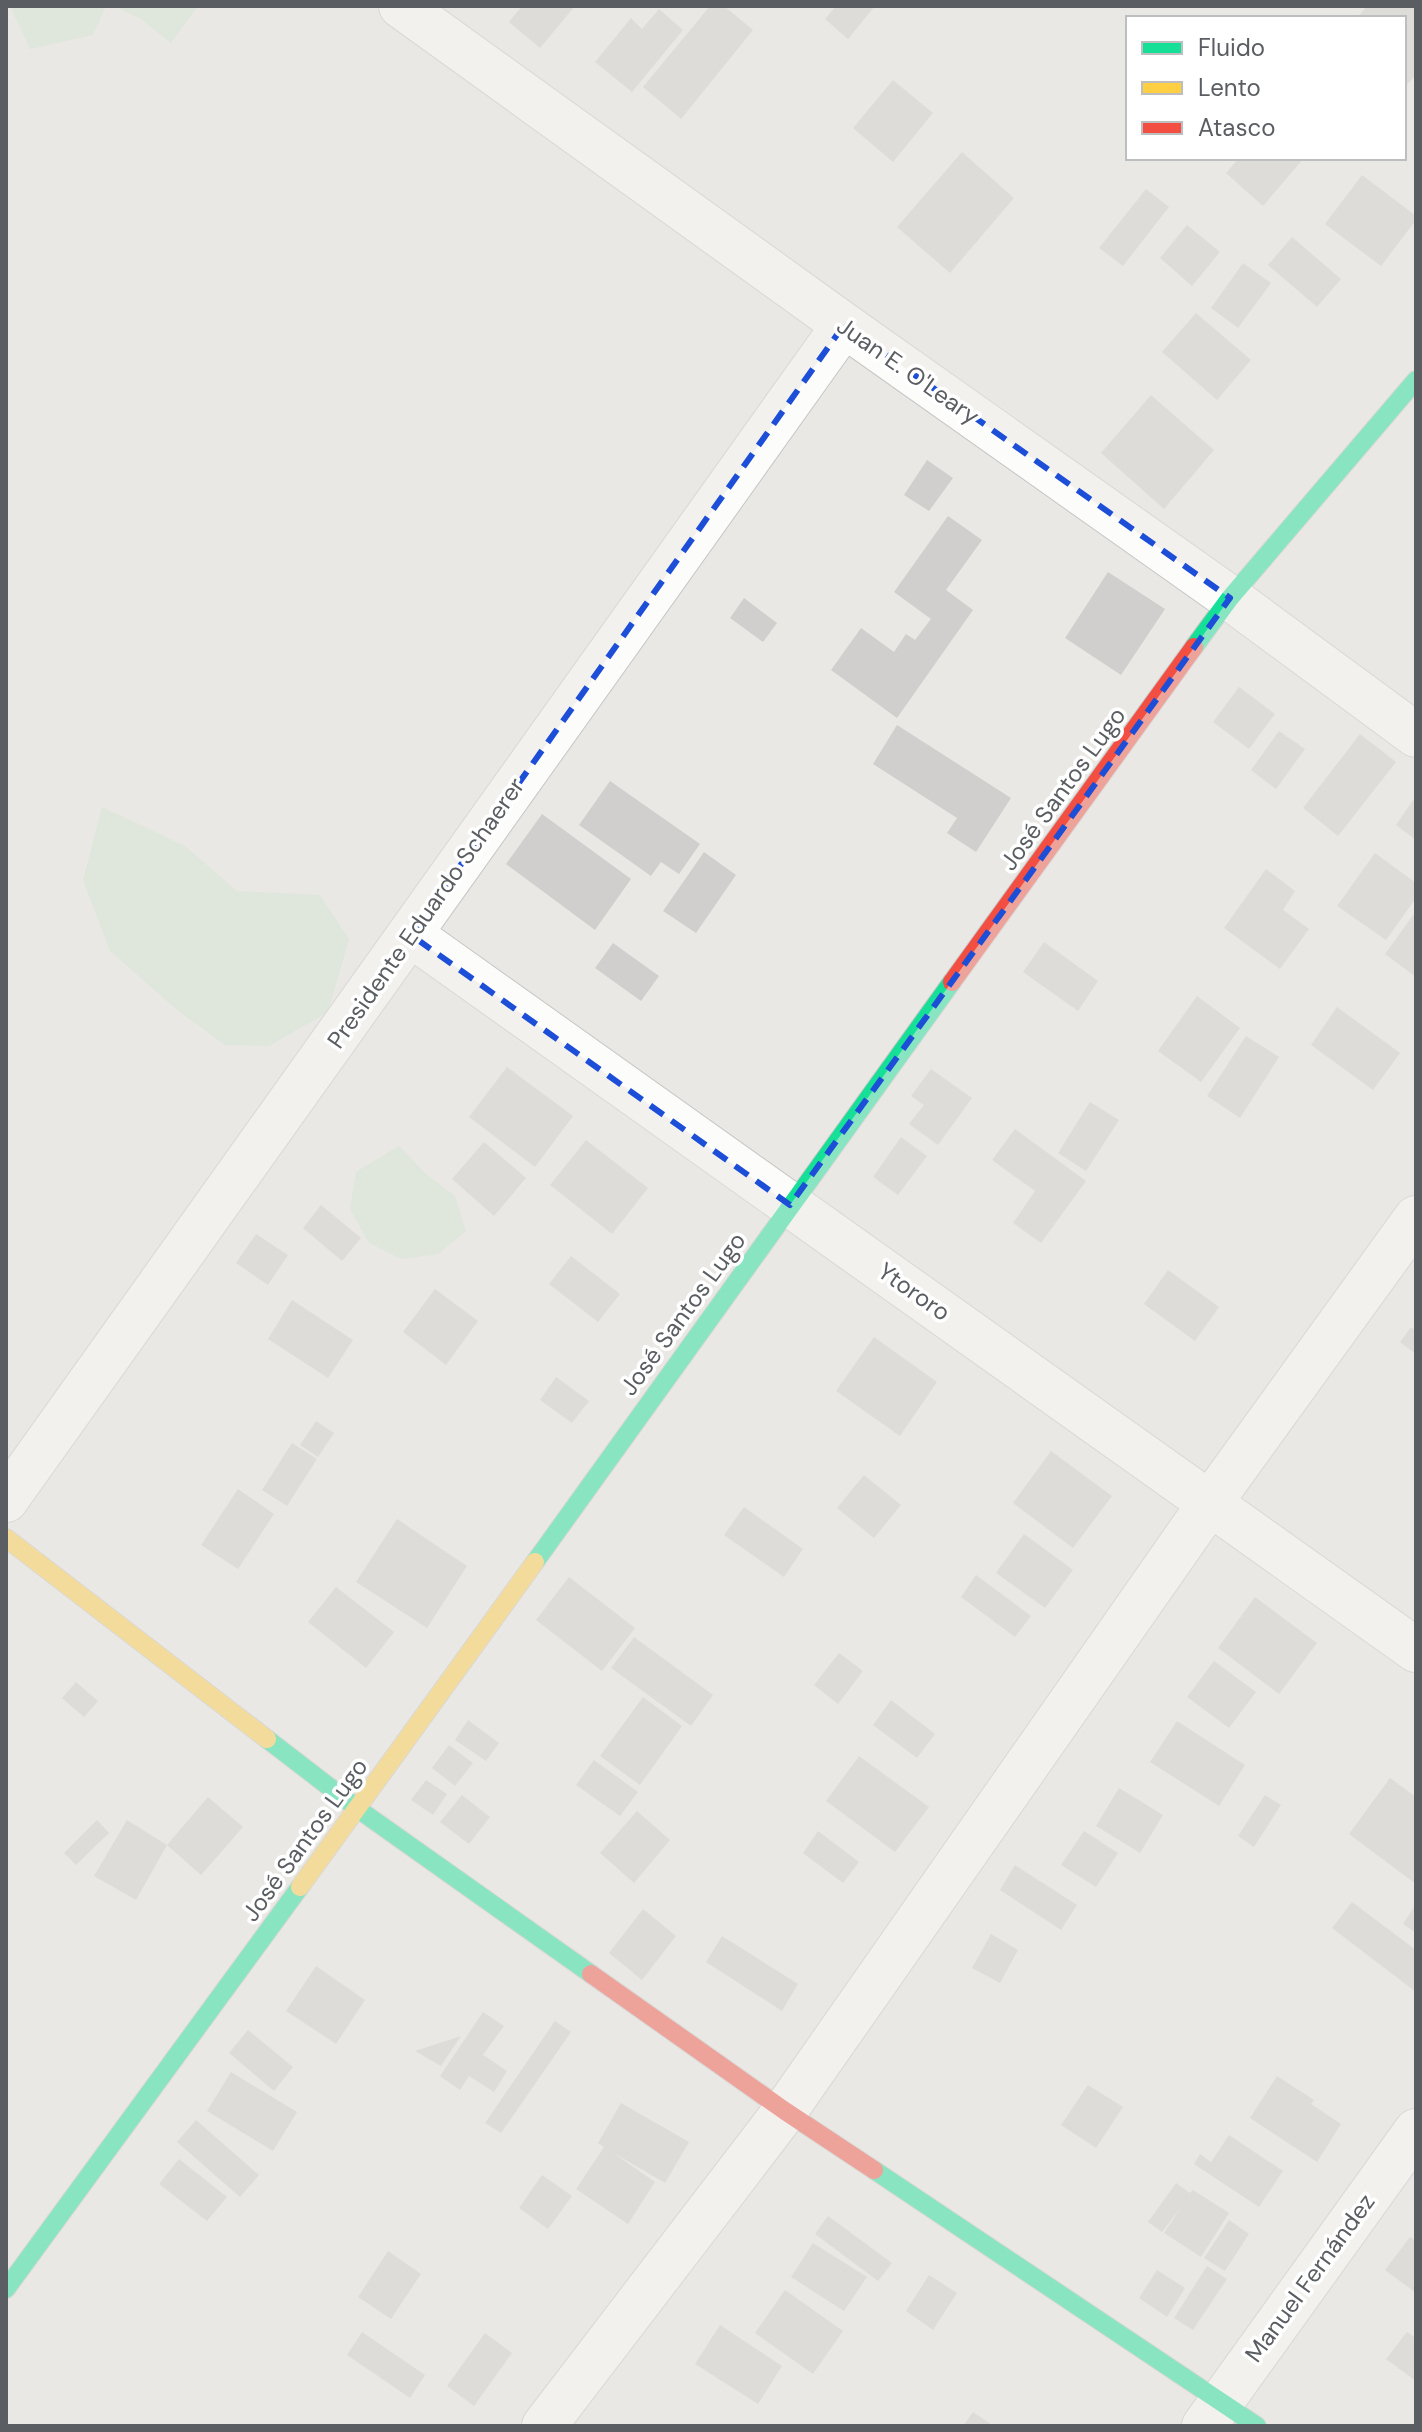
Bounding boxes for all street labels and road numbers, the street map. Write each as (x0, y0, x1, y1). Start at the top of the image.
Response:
street label: Juan E. O'Leary (831, 310, 986, 431)
street label: José Santos Lugo (993, 701, 1132, 876)
street label: Presidente Eduardo Schaerer (320, 771, 531, 1054)
street label: José Santos Lugo (613, 1226, 752, 1401)
street label: Ytororo (872, 1255, 957, 1328)
street label: José Santos Lugo (235, 1752, 374, 1927)
street label: Manuel Fernández (1238, 2187, 1381, 2368)

